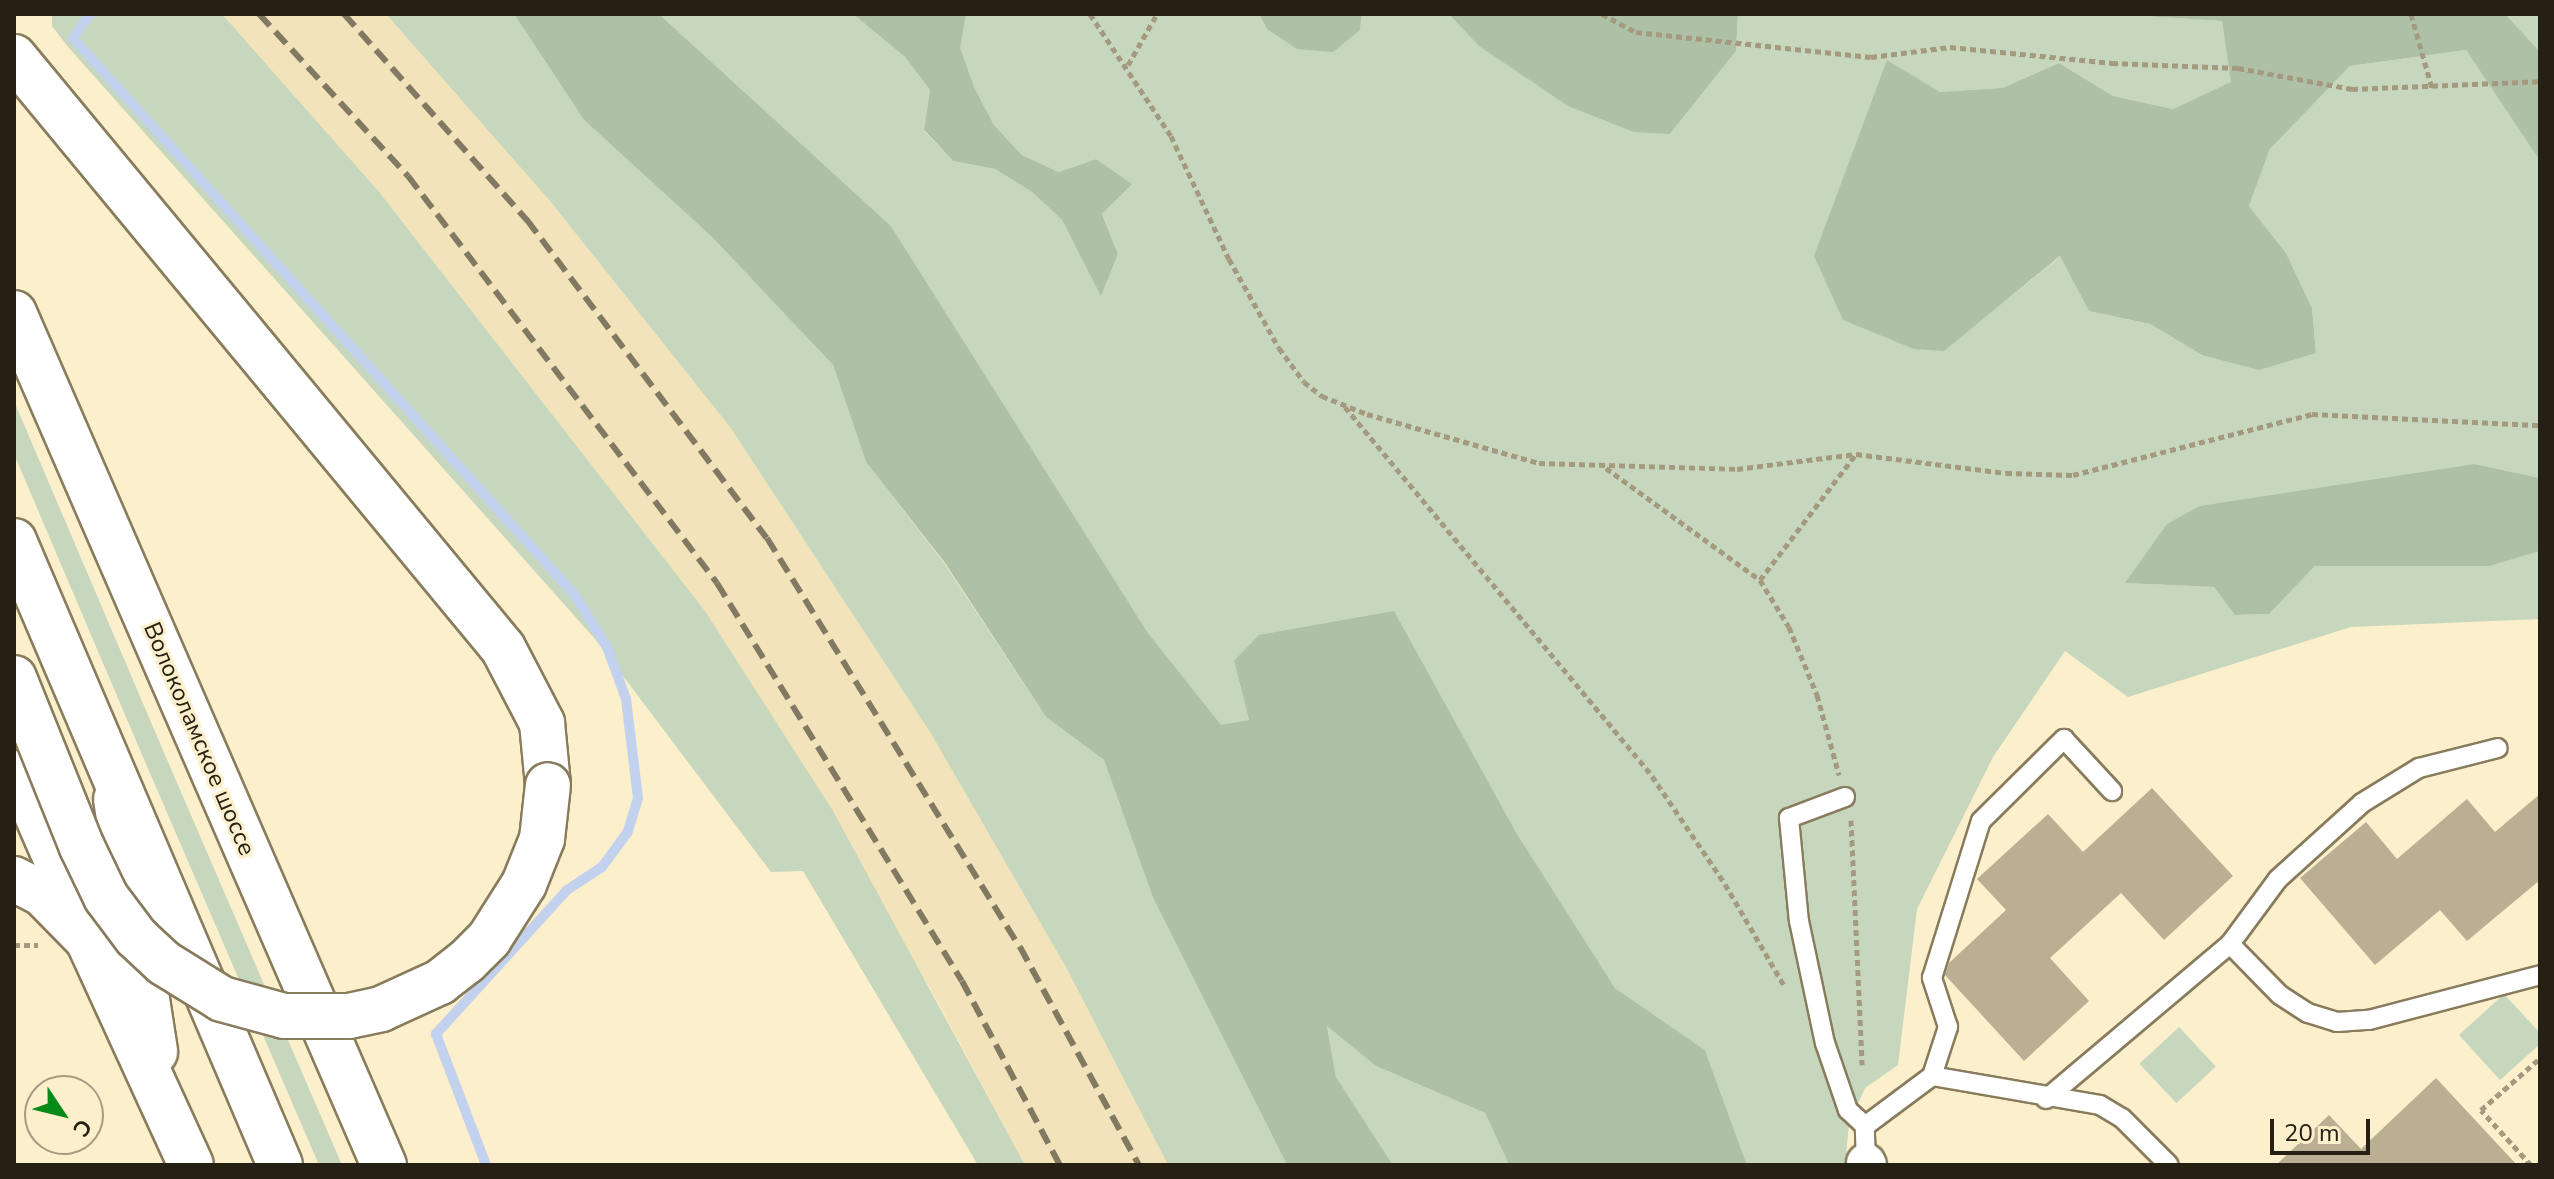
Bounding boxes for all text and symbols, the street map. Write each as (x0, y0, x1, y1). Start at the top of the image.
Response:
street label: Волоколамское шоссе (137, 618, 261, 860)
north arrow (24, 1075, 104, 1155)
scale bar (2274, 1103, 2374, 1153)
text: С (65, 1113, 99, 1142)
text: 20 m (2284, 1117, 2340, 1149)

